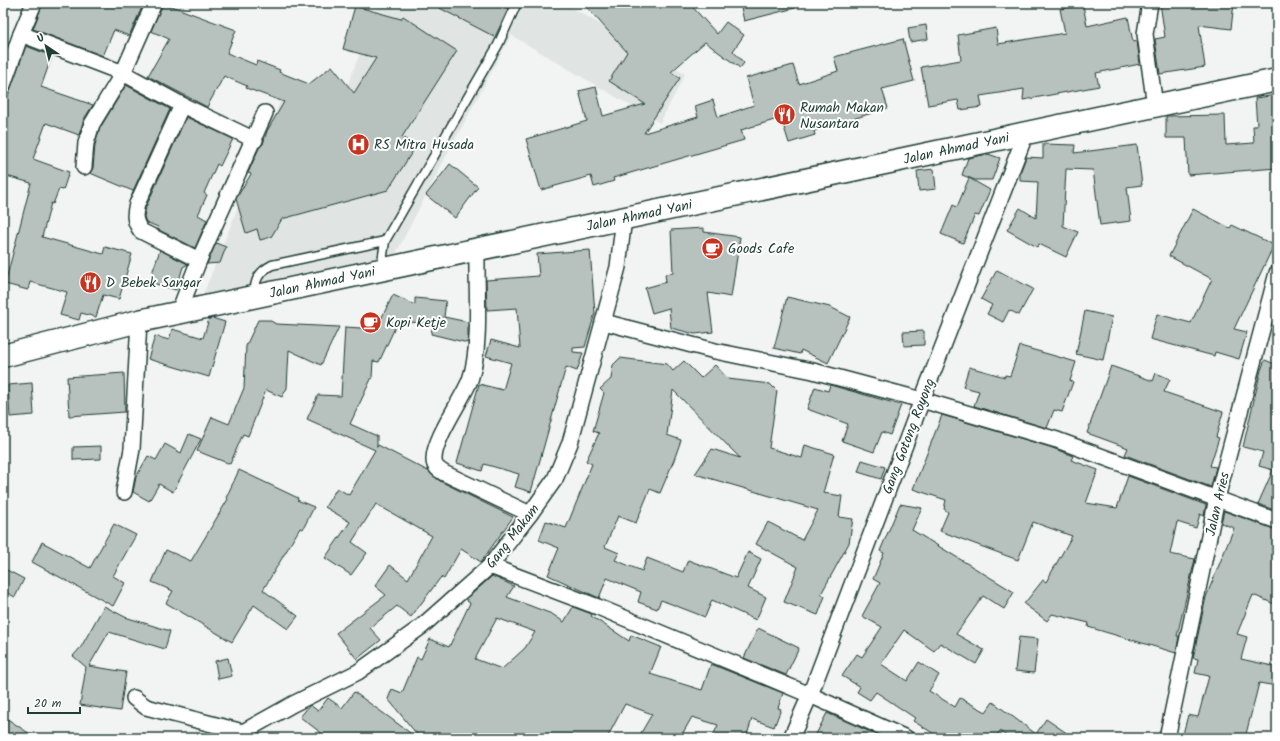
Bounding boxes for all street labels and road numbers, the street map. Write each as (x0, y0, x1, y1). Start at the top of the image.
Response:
street label: Jalan Ahmad Yani (901, 127, 1012, 171)
street label: Jalan Ahmad Yani (584, 194, 695, 238)
street label: Jalan Ahmad Yani (267, 261, 378, 305)
street label: Gang Gotong Royong (877, 375, 941, 498)
street label: Jalan Aries (1200, 470, 1236, 538)
street label: Gang Makam (480, 500, 545, 574)

